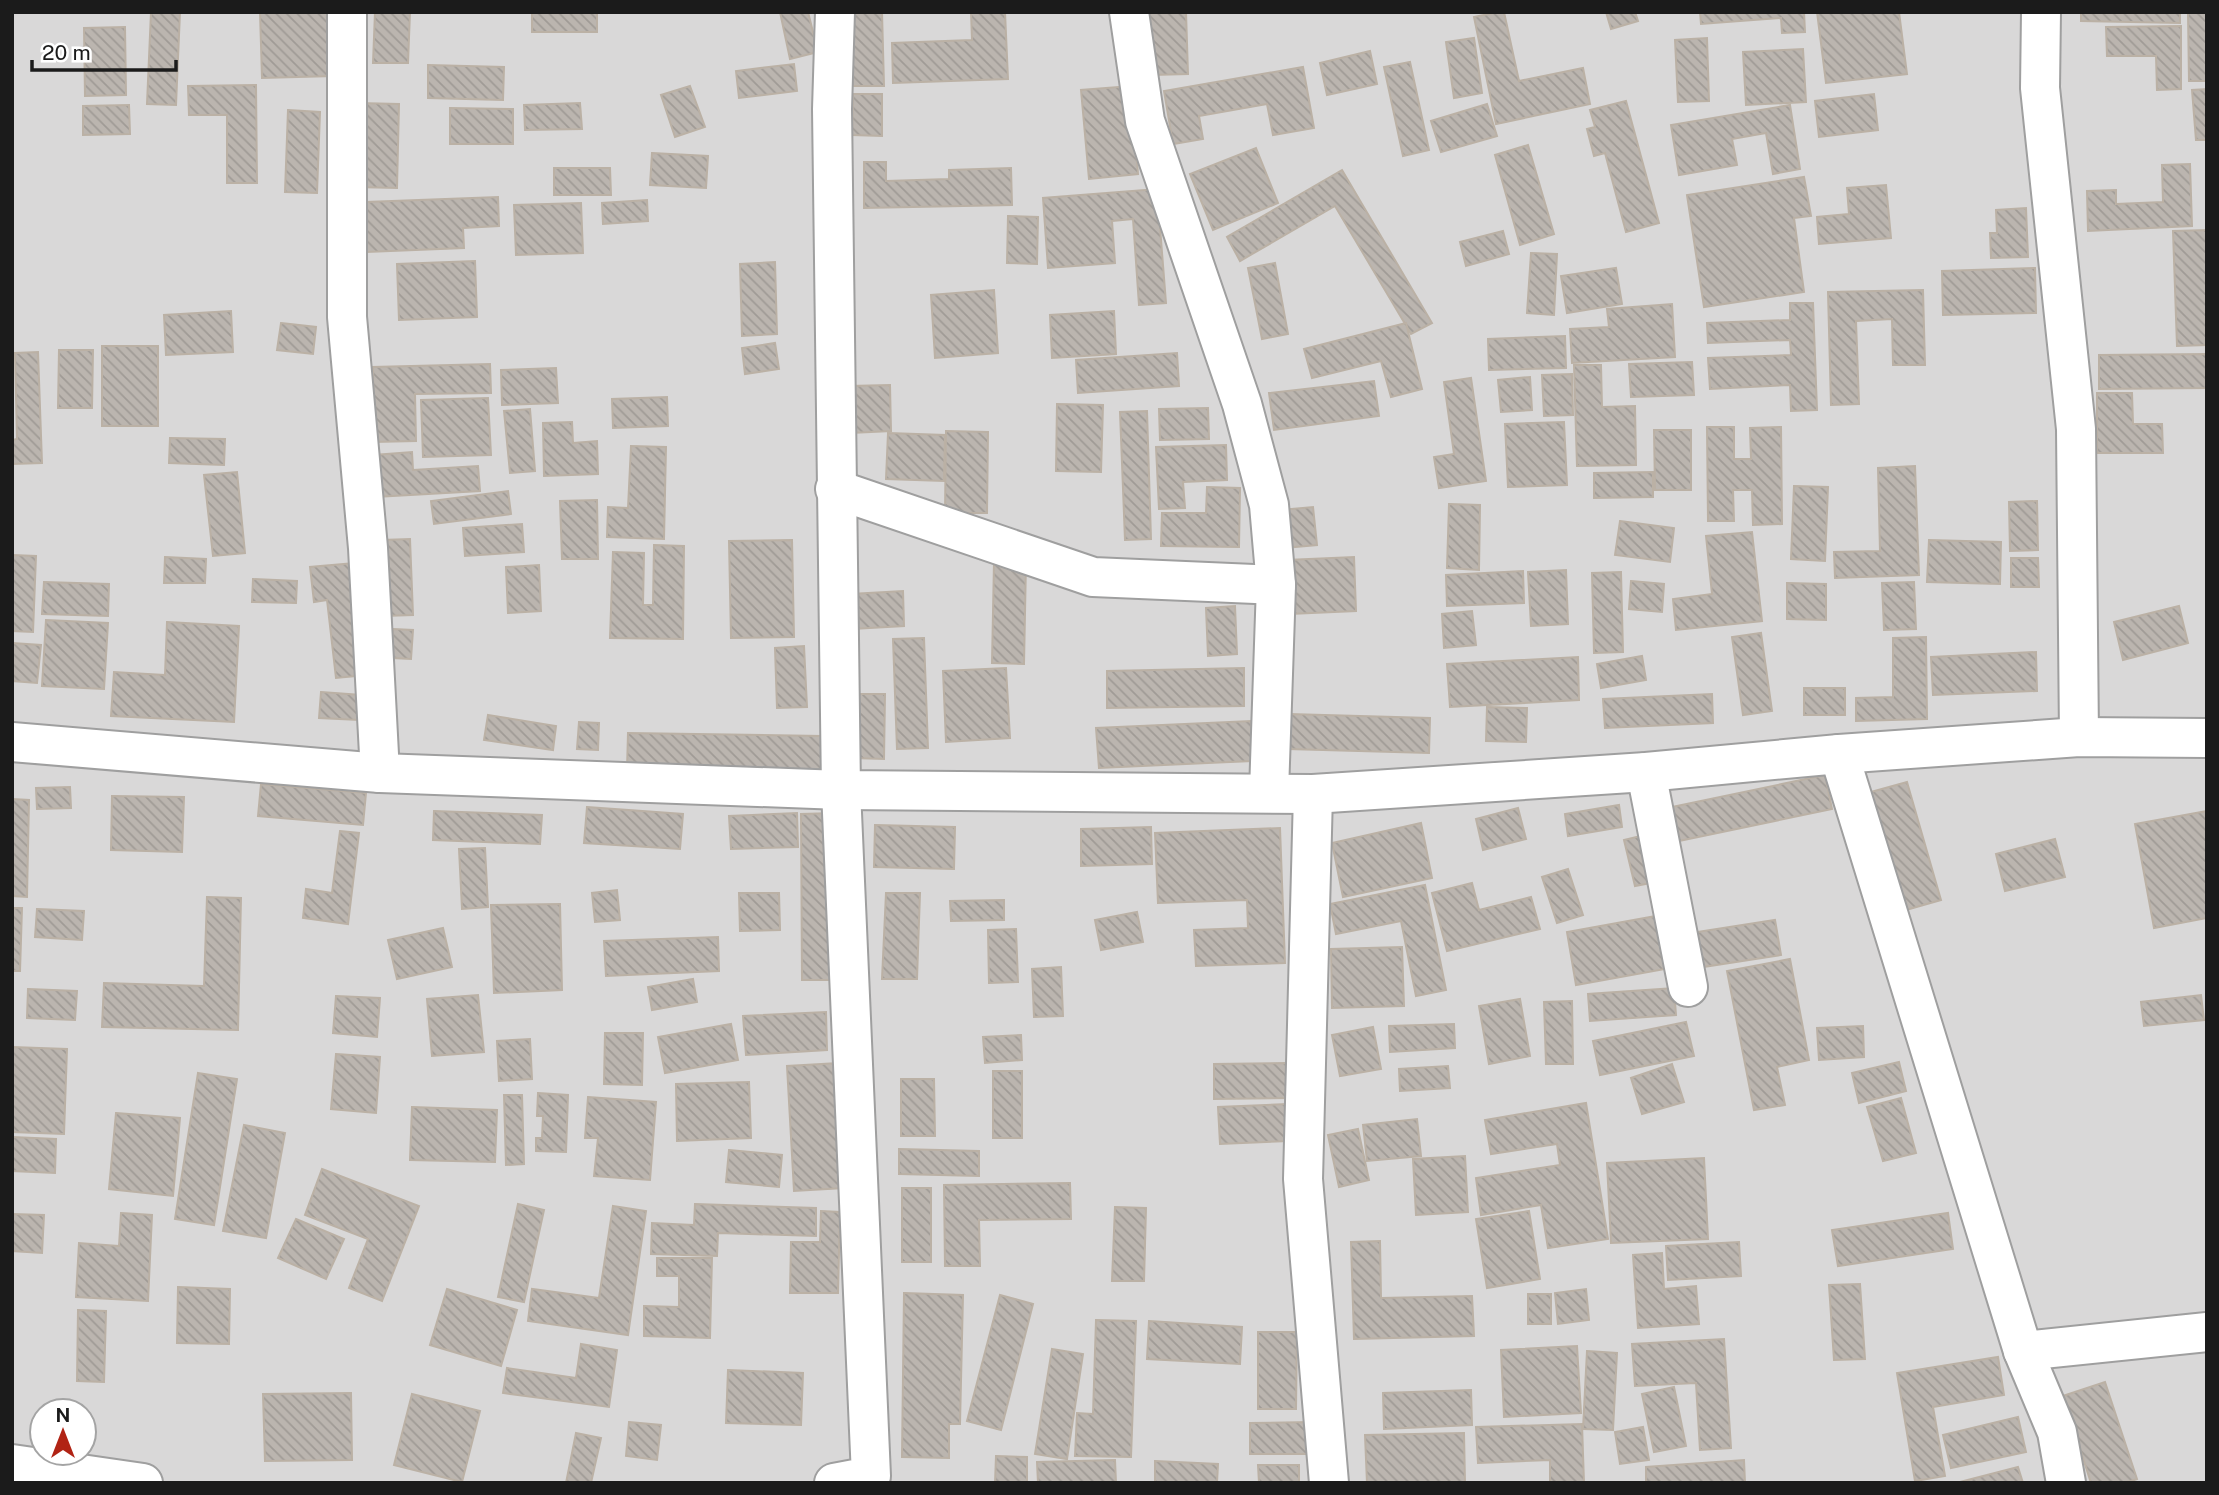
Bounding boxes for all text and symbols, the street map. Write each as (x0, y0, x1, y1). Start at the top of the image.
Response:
scale bar (32, 28, 175, 72)
text: 20 m (42, 40, 91, 65)
north arrow (28, 1397, 98, 1467)
text: N (56, 1404, 70, 1426)

